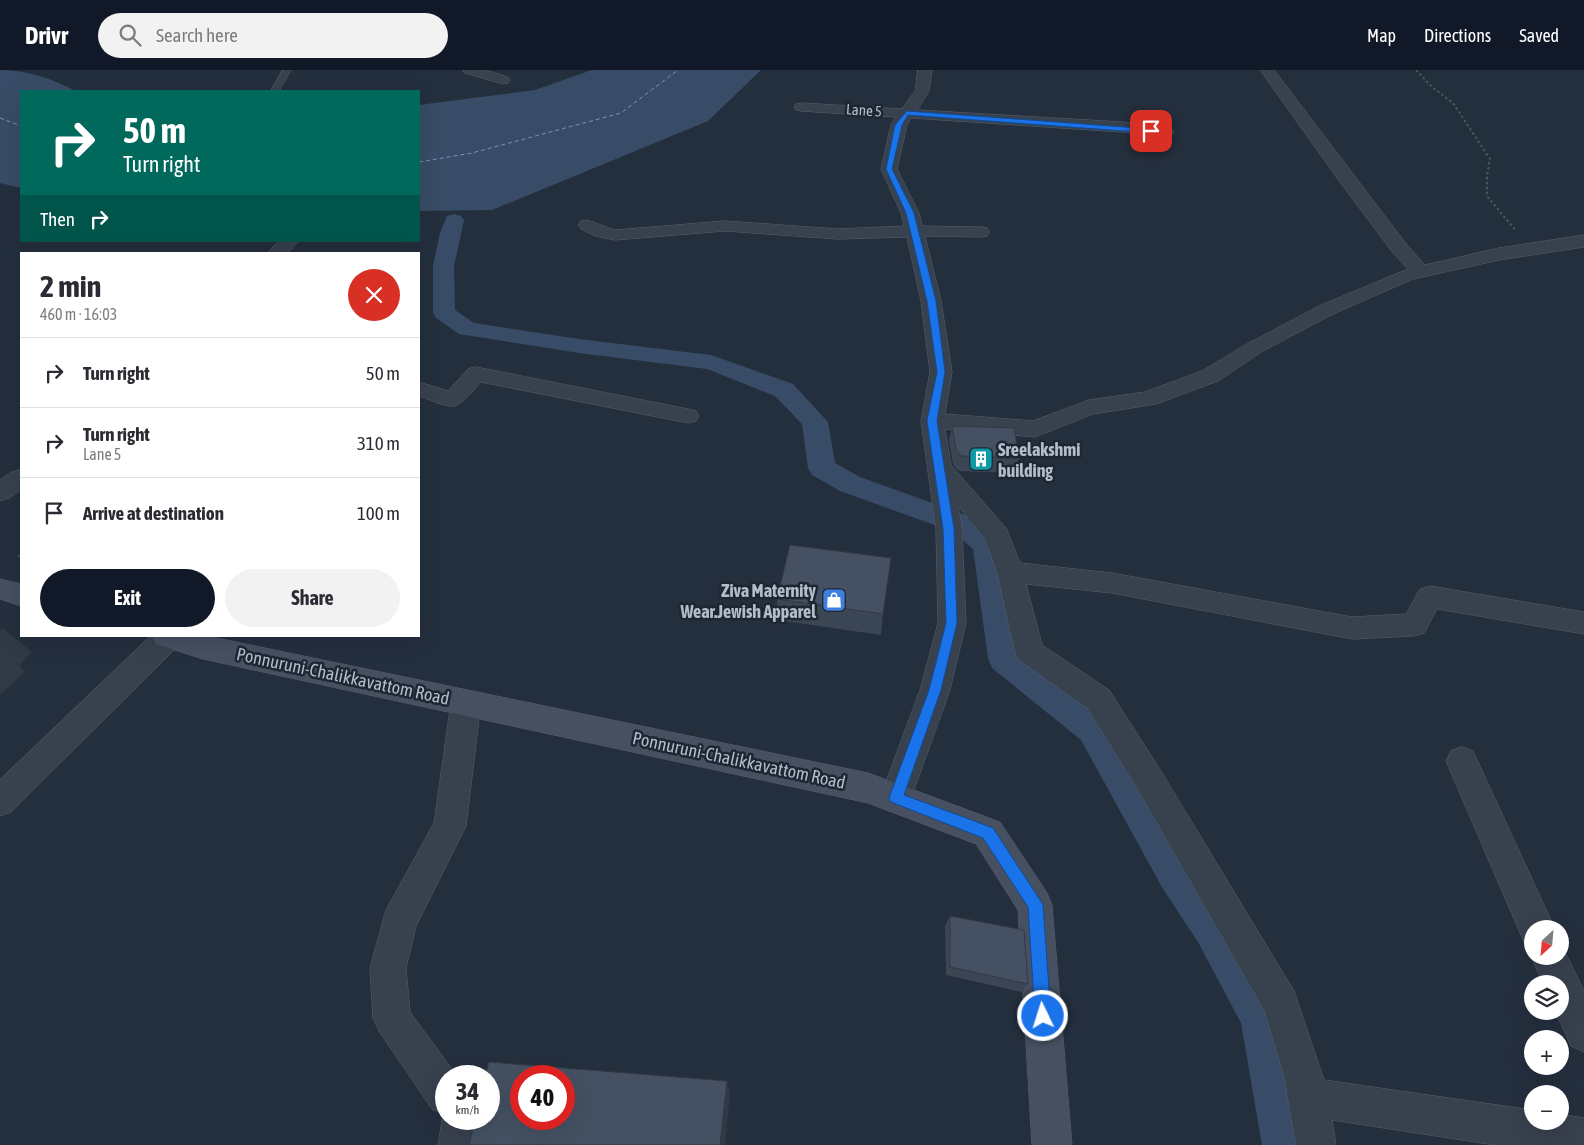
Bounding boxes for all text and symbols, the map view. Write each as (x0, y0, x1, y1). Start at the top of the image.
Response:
search box (98, 13, 448, 58)
icon: search (116, 21, 144, 49)
text: Drivr (25, 22, 68, 49)
text: Search here (156, 24, 238, 46)
text: Map (1367, 25, 1396, 46)
text: Directions (1424, 25, 1491, 46)
text: Saved (1519, 25, 1559, 46)
street label: Lane 5 (845, 100, 883, 120)
icon: right (40, 110, 105, 175)
text: 50 m (123, 110, 186, 150)
pin (1130, 110, 1172, 152)
icon: arrive (1137, 117, 1165, 145)
text: Turn right (123, 151, 200, 177)
icon: right (85, 205, 113, 233)
text: Then (40, 208, 75, 230)
text: 2 min (40, 269, 101, 303)
button: close (348, 269, 400, 321)
text: 460 m · 16:03 (40, 305, 117, 323)
icon: right (40, 359, 68, 387)
text: Turn right (83, 362, 150, 384)
text: 50 m (366, 362, 400, 384)
text: Turn right (83, 423, 150, 445)
icon: right (40, 429, 68, 457)
text: 310 m (357, 432, 400, 454)
place label: Sreelakshmi building (998, 439, 1080, 481)
text: Lane 5 (83, 445, 121, 463)
building icon: Sreelakshmi building (968, 446, 994, 472)
icon: arrive (40, 499, 68, 527)
text: Arrive at destination (83, 502, 224, 524)
text: 100 m (357, 502, 400, 524)
button: Exit (40, 569, 215, 627)
button: Share (225, 569, 400, 627)
place label: Ziva Maternity Wear.Jewish Apparel (679, 580, 817, 622)
shop icon: Ziva Maternity Wear.Jewish Apparel (821, 587, 847, 613)
street label: Ponnuruni-Chalikkavattom Road (235, 643, 451, 709)
street label: Ponnuruni-Chalikkavattom Road (631, 727, 847, 793)
north arrow (1524, 920, 1569, 965)
map controls (1524, 920, 1569, 1130)
button: layers (1524, 975, 1569, 1020)
position arrow (1016, 989, 1068, 1041)
button: + (1524, 1030, 1569, 1075)
speed limit sign: 40 (510, 1065, 575, 1130)
text: 34 (456, 1077, 479, 1105)
button: − (1524, 1085, 1569, 1130)
text: km/h (456, 1103, 479, 1117)

